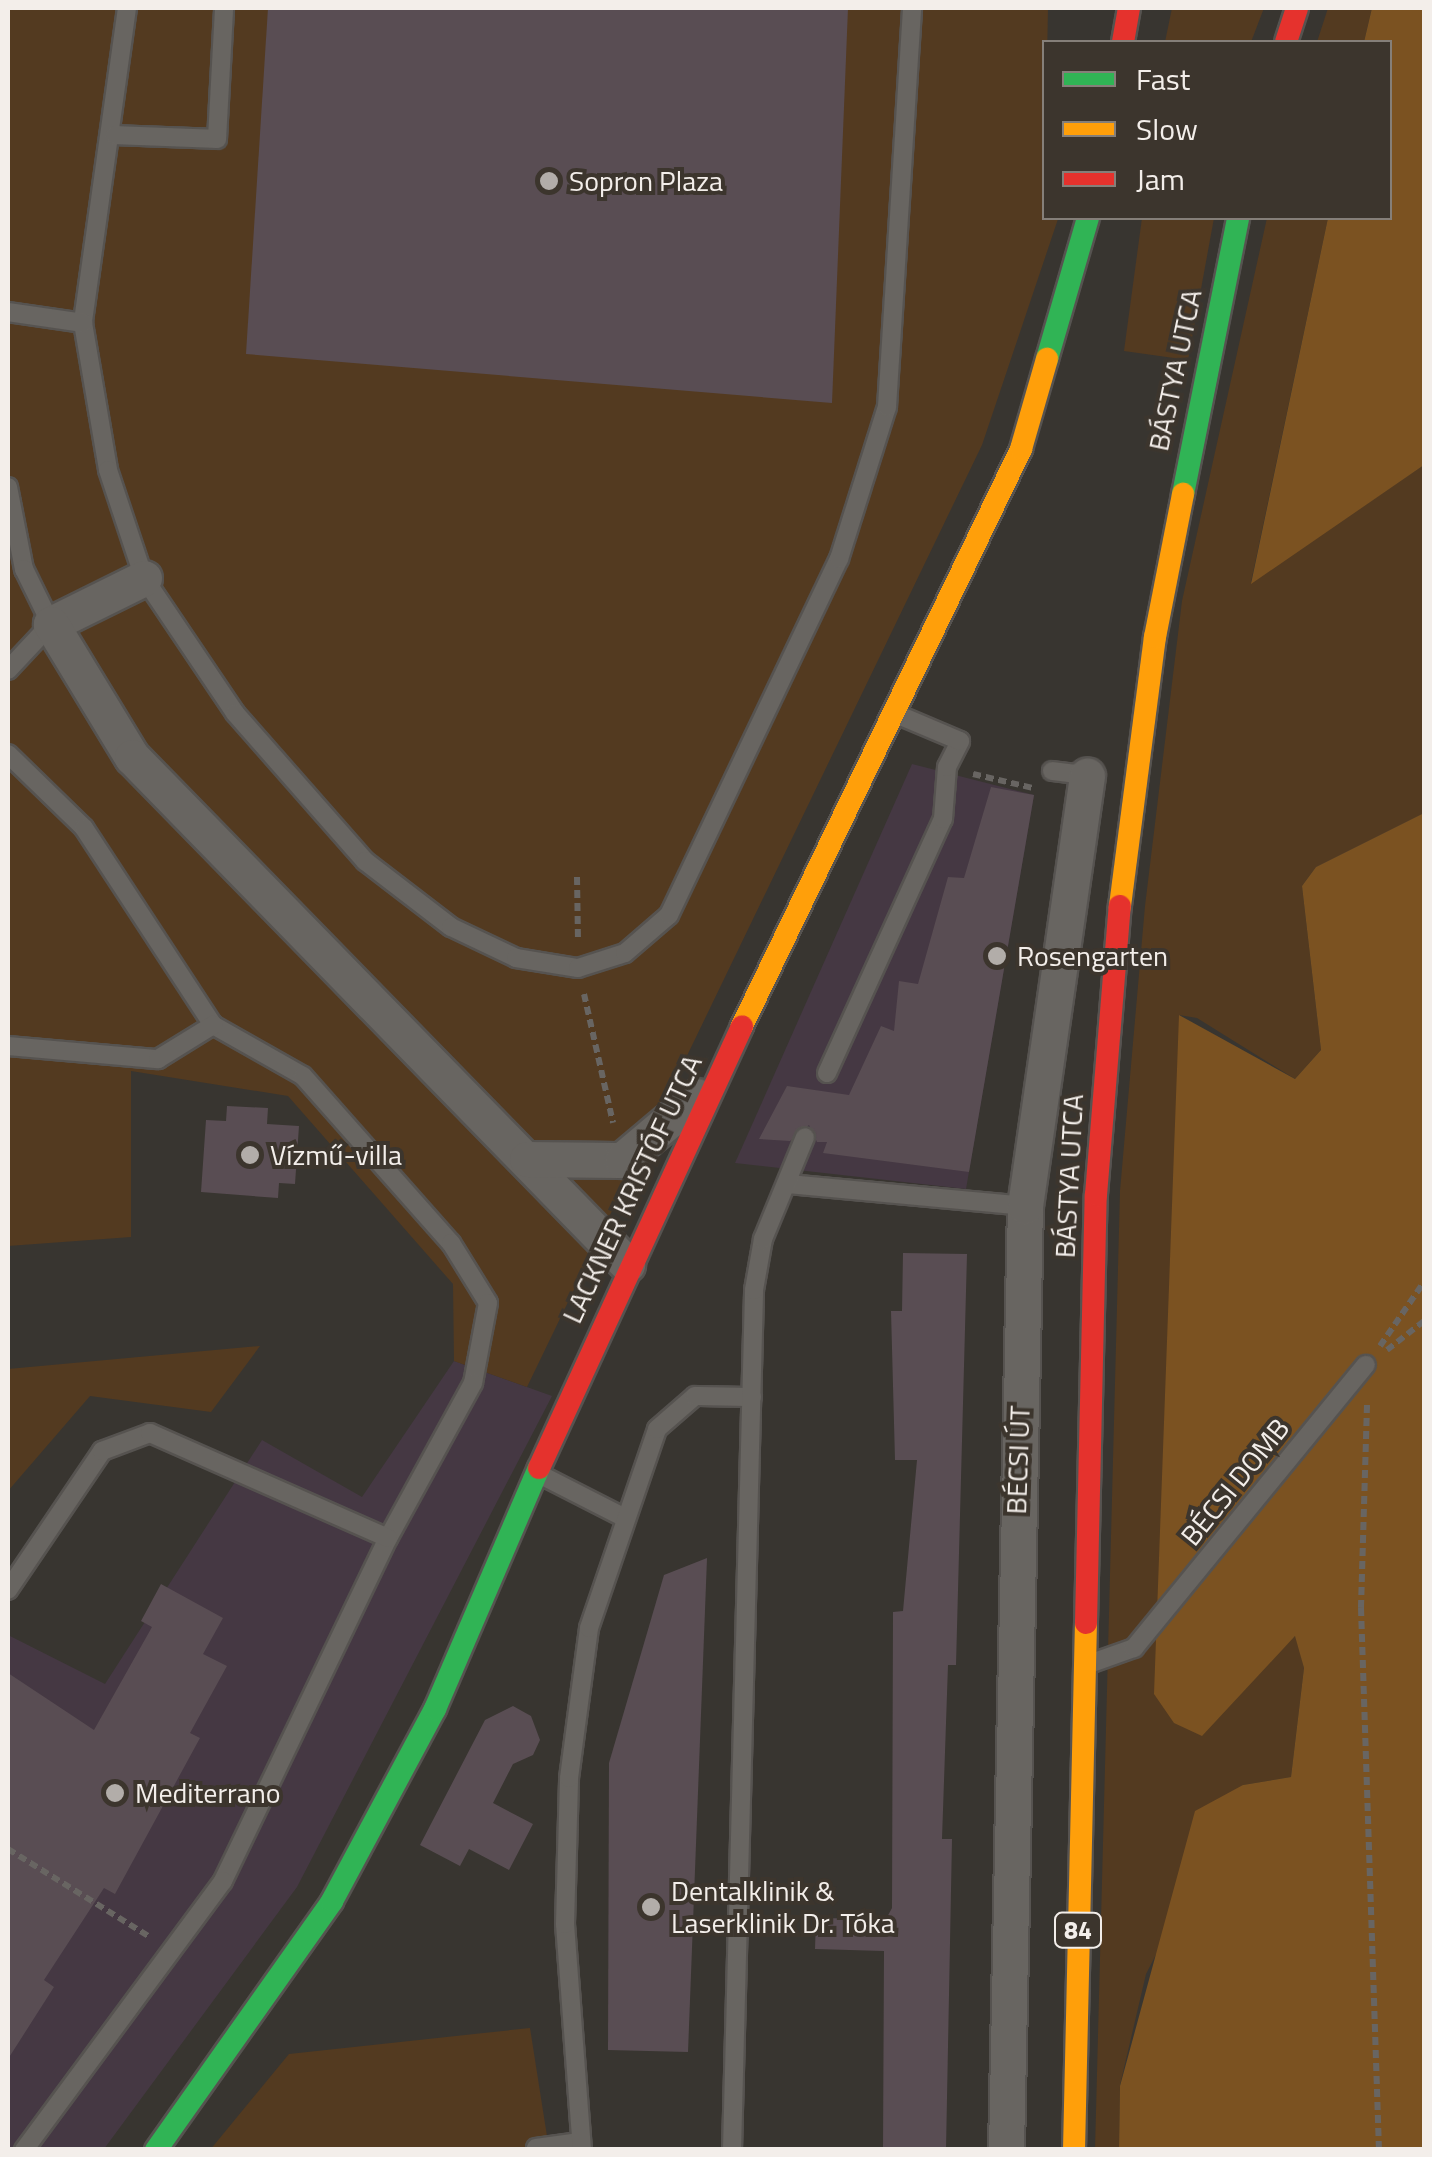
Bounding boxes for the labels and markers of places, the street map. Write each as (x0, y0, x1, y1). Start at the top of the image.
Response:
place label: Sopron Plaza (569, 164, 723, 198)
marker: Sopron Plaza (538, 170, 560, 192)
place label: Rosengarten (1017, 939, 1168, 973)
marker: Rosengarten (986, 945, 1008, 967)
place label: Vízmű-villa (270, 1138, 402, 1172)
marker: Vízmű-villa (239, 1144, 261, 1166)
place label: Mediterrano (135, 1776, 281, 1810)
marker: Mediterrano (104, 1782, 126, 1804)
place label: Dentalklinik & Laserklinik Dr. Tóka (671, 1874, 895, 1940)
marker: Dentalklinik & Laserklinik Dr. Tóka (640, 1896, 662, 1918)

